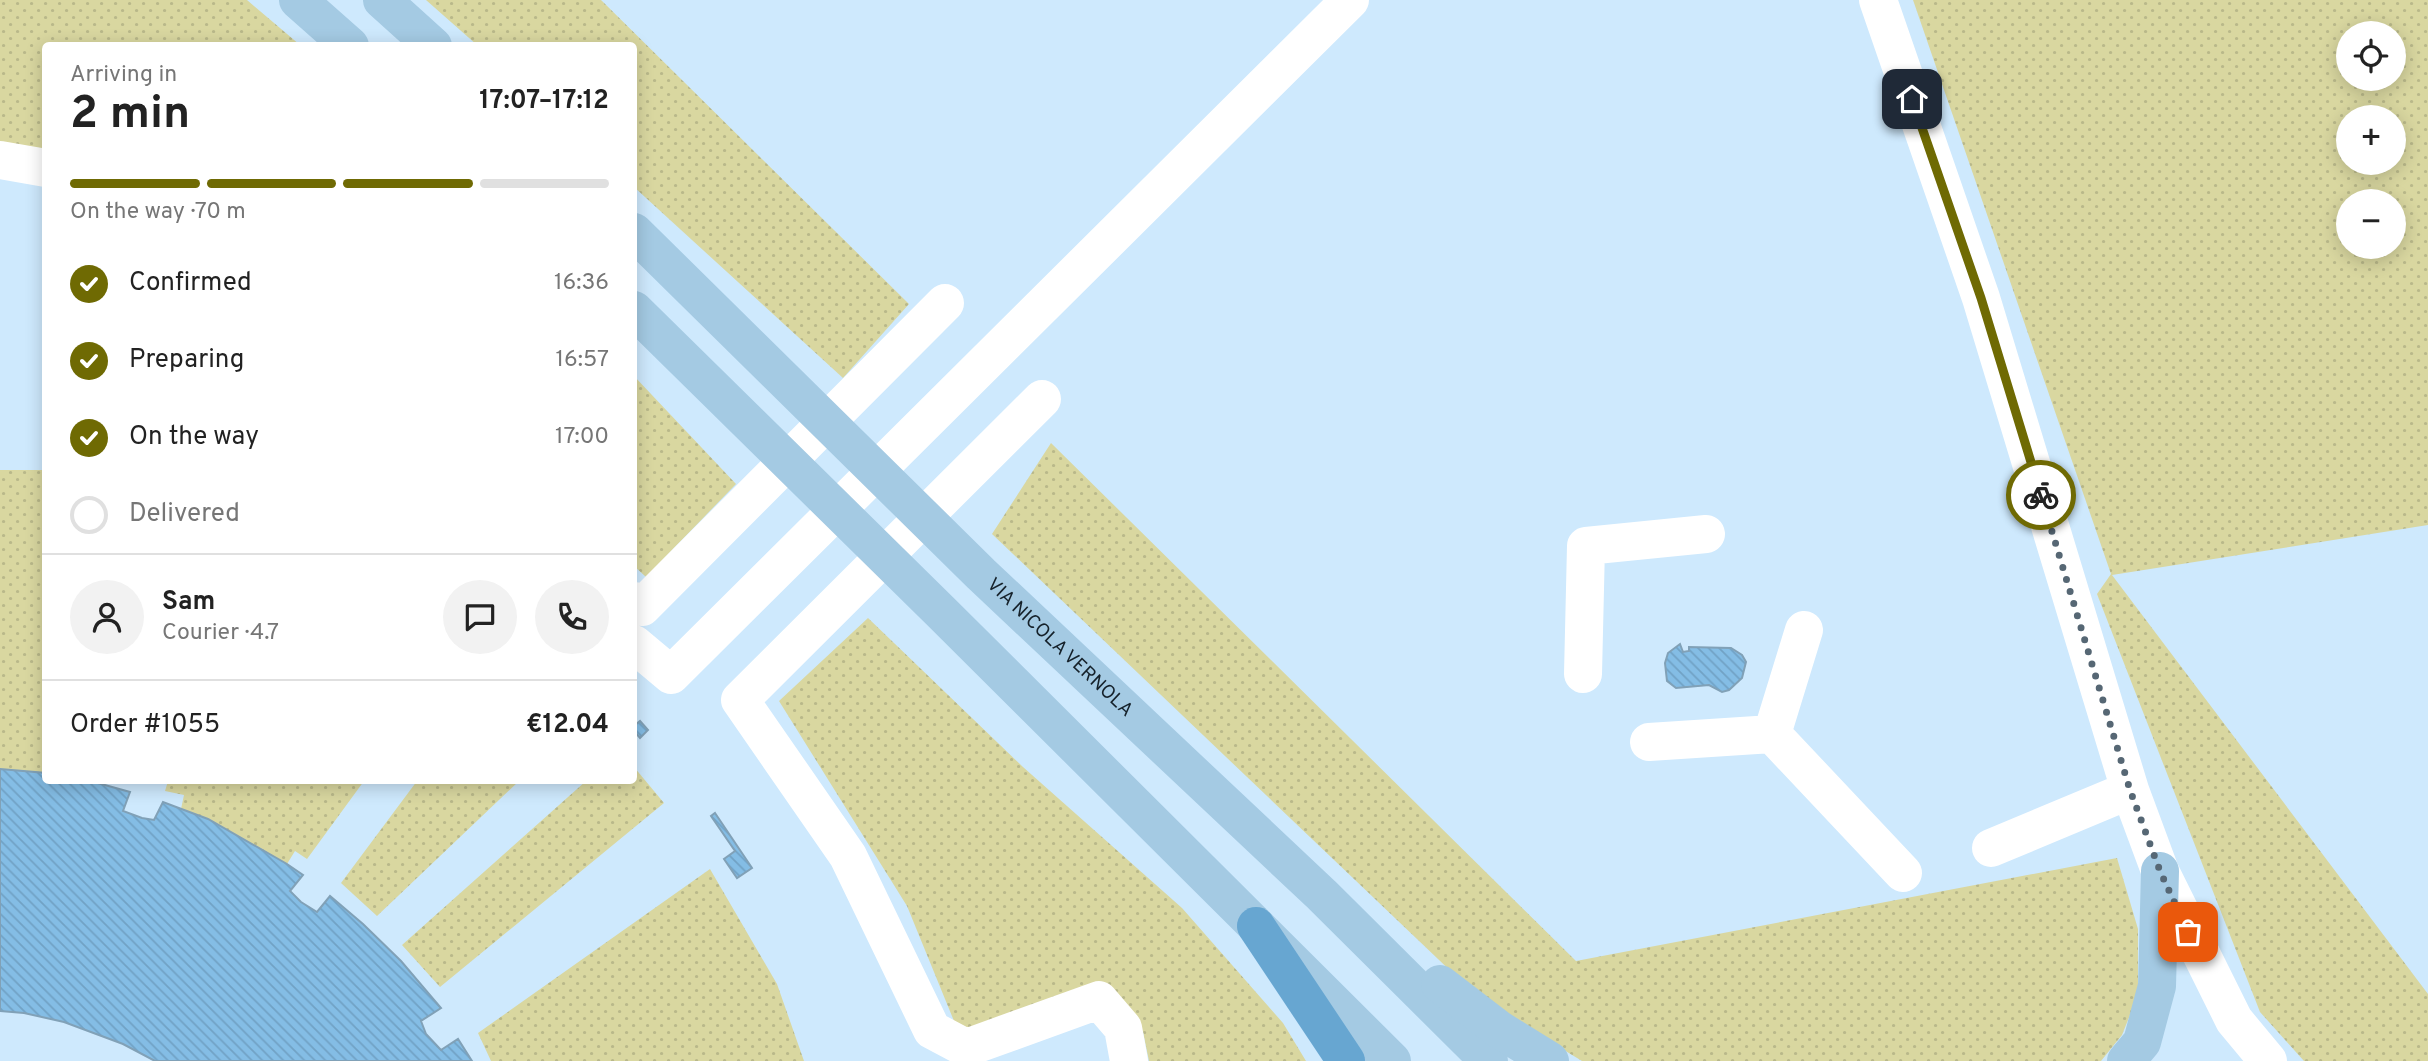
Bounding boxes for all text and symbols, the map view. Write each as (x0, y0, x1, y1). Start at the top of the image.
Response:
map controls (2336, 21, 2406, 259)
button: locate (2336, 21, 2406, 91)
text: Arriving in (70, 61, 177, 90)
pin (1882, 69, 1942, 129)
icon: home (1893, 80, 1931, 118)
text: 17:07–17:12 (479, 85, 609, 118)
text: 2 min (70, 86, 190, 145)
button: + (2336, 105, 2406, 175)
button: − (2336, 189, 2406, 259)
text: On the way · 70 m (70, 198, 246, 227)
icon: check (70, 265, 108, 303)
text: Confirmed (129, 267, 252, 300)
text: 16:36 (554, 269, 609, 298)
icon: check (70, 342, 108, 380)
text: Preparing (129, 344, 244, 377)
text: 16:57 (555, 346, 609, 375)
icon: check (70, 419, 108, 457)
text: On the way (129, 421, 259, 454)
text: 17:00 (555, 423, 609, 452)
courier (2006, 460, 2076, 530)
icon: bike (2022, 476, 2060, 514)
text: Delivered (129, 498, 240, 531)
street label: VIA NICOLA VERNOLA (981, 573, 1138, 723)
button: person (70, 580, 144, 654)
button: chat (443, 580, 517, 654)
button: phone (535, 580, 609, 654)
text: Sam (162, 586, 215, 619)
text: Courier · 4.7 (162, 619, 279, 648)
text: Order #1055 (70, 709, 220, 742)
text: €12.04 (526, 709, 609, 742)
pin (2158, 902, 2218, 962)
icon: bag (2169, 913, 2207, 951)

